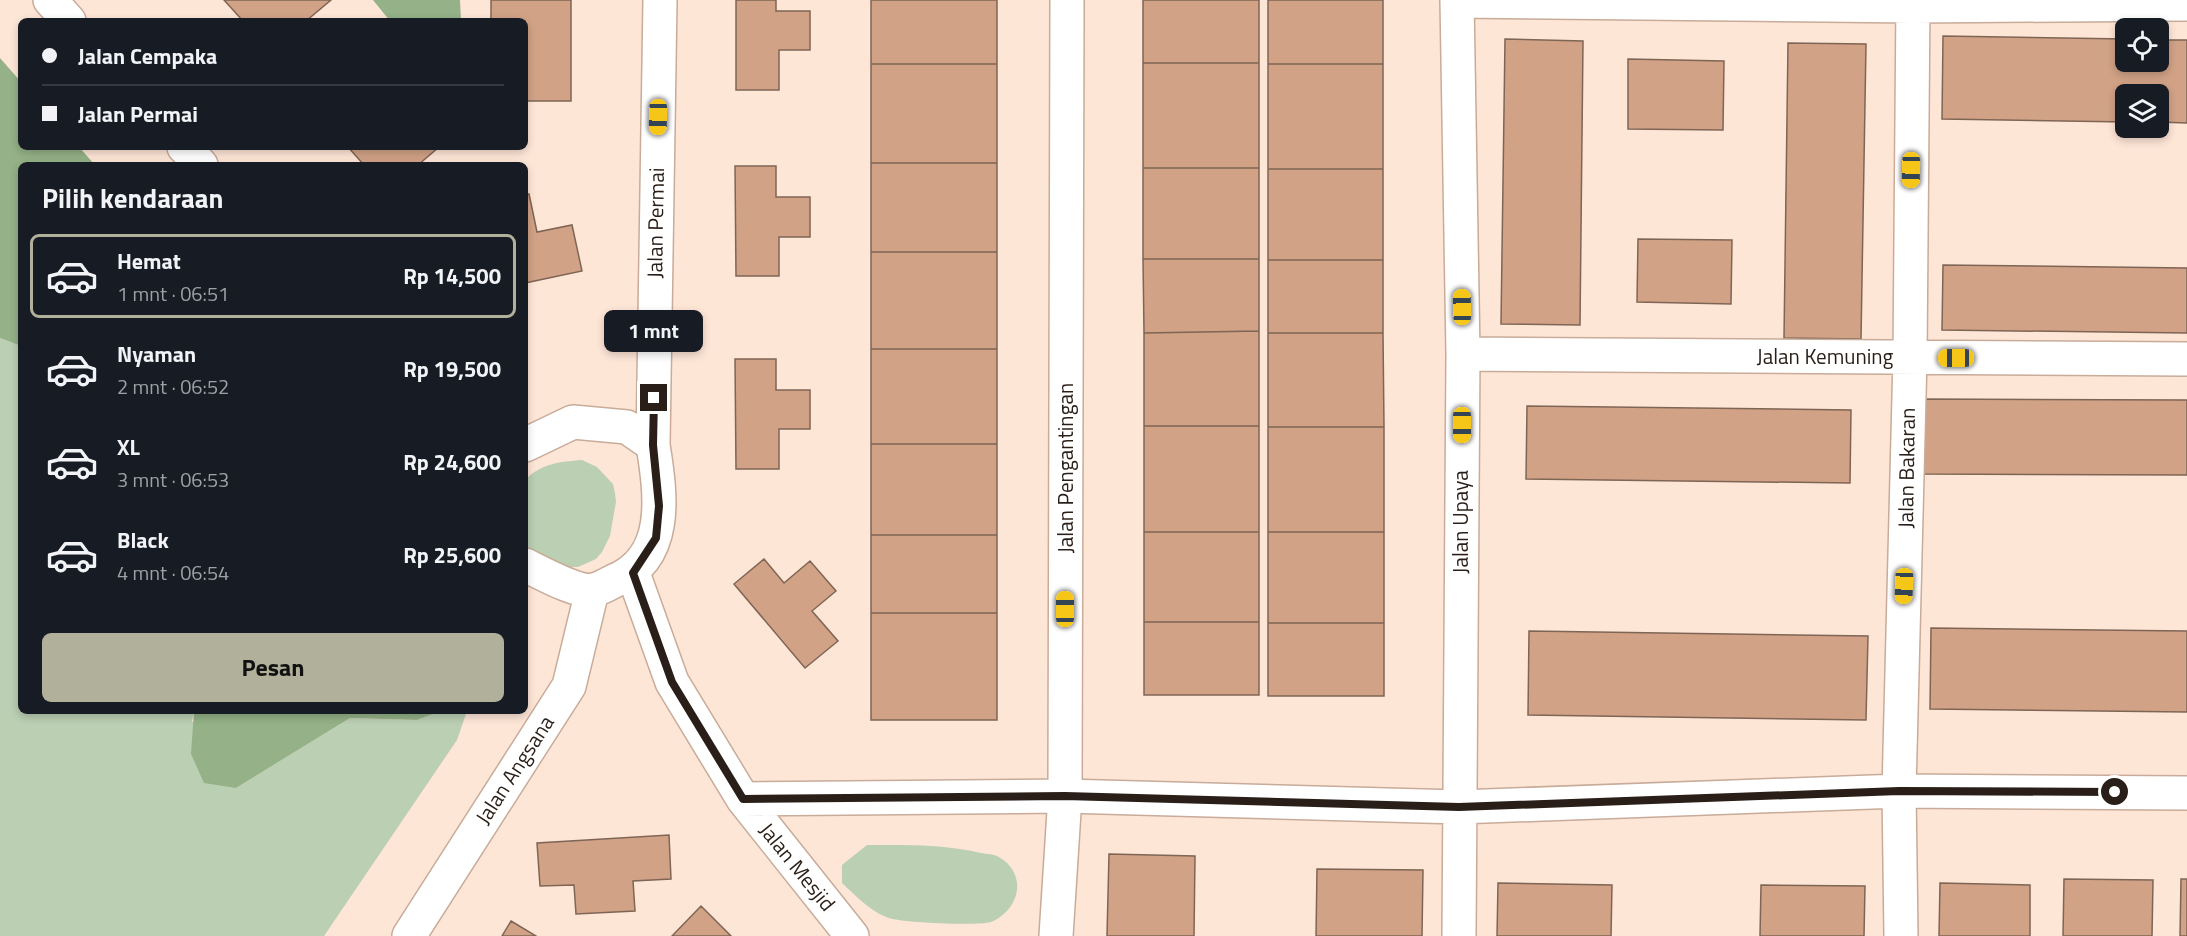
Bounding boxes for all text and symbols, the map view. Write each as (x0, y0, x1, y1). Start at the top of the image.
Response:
map controls (2115, 18, 2169, 138)
button: locate (2115, 18, 2169, 72)
text: Jalan Cempaka (78, 39, 217, 73)
button: layers (2115, 84, 2169, 138)
text: Jalan Permai (78, 97, 198, 131)
car (649, 99, 667, 135)
car (1902, 152, 1920, 188)
street label: Jalan Permai (638, 167, 672, 279)
text: Pilih kendaraan (42, 177, 224, 218)
text: Hemat (117, 244, 181, 278)
icon: car (45, 249, 99, 303)
text: Rp 14,500 (403, 259, 501, 293)
text: 1 mnt · 06:51 (117, 278, 229, 309)
car (1453, 289, 1471, 325)
callout: 1 mnt (604, 311, 704, 353)
text: 1 mnt (628, 315, 679, 346)
text: Nyaman (117, 337, 196, 371)
street label: Jalan Kemuning (1757, 340, 1894, 372)
icon: car (45, 342, 99, 396)
car (1938, 349, 1974, 367)
text: Rp 19,500 (403, 352, 501, 386)
text: 2 mnt · 06:52 (117, 371, 229, 402)
street label: Jalan Pengantingan (1049, 383, 1081, 553)
route end (640, 384, 667, 411)
car (1453, 407, 1471, 443)
street label: Jalan Bakaran (1889, 407, 1923, 529)
text: XL (117, 430, 140, 464)
icon: car (45, 435, 99, 489)
text: Rp 24,600 (403, 445, 501, 479)
text: 3 mnt · 06:53 (117, 464, 229, 495)
street label: Jalan Upaya (1444, 470, 1476, 574)
text: Black (117, 523, 169, 557)
icon: car (45, 528, 99, 582)
text: Rp 25,600 (403, 538, 501, 572)
text: 4 mnt · 06:54 (117, 557, 229, 588)
car (1894, 568, 1914, 604)
car (1056, 591, 1074, 627)
button: Pesan (42, 633, 504, 702)
street label: Jalan Angsana (467, 708, 562, 830)
route start (2101, 778, 2128, 805)
street label: Jalan Mesjid (752, 815, 844, 918)

